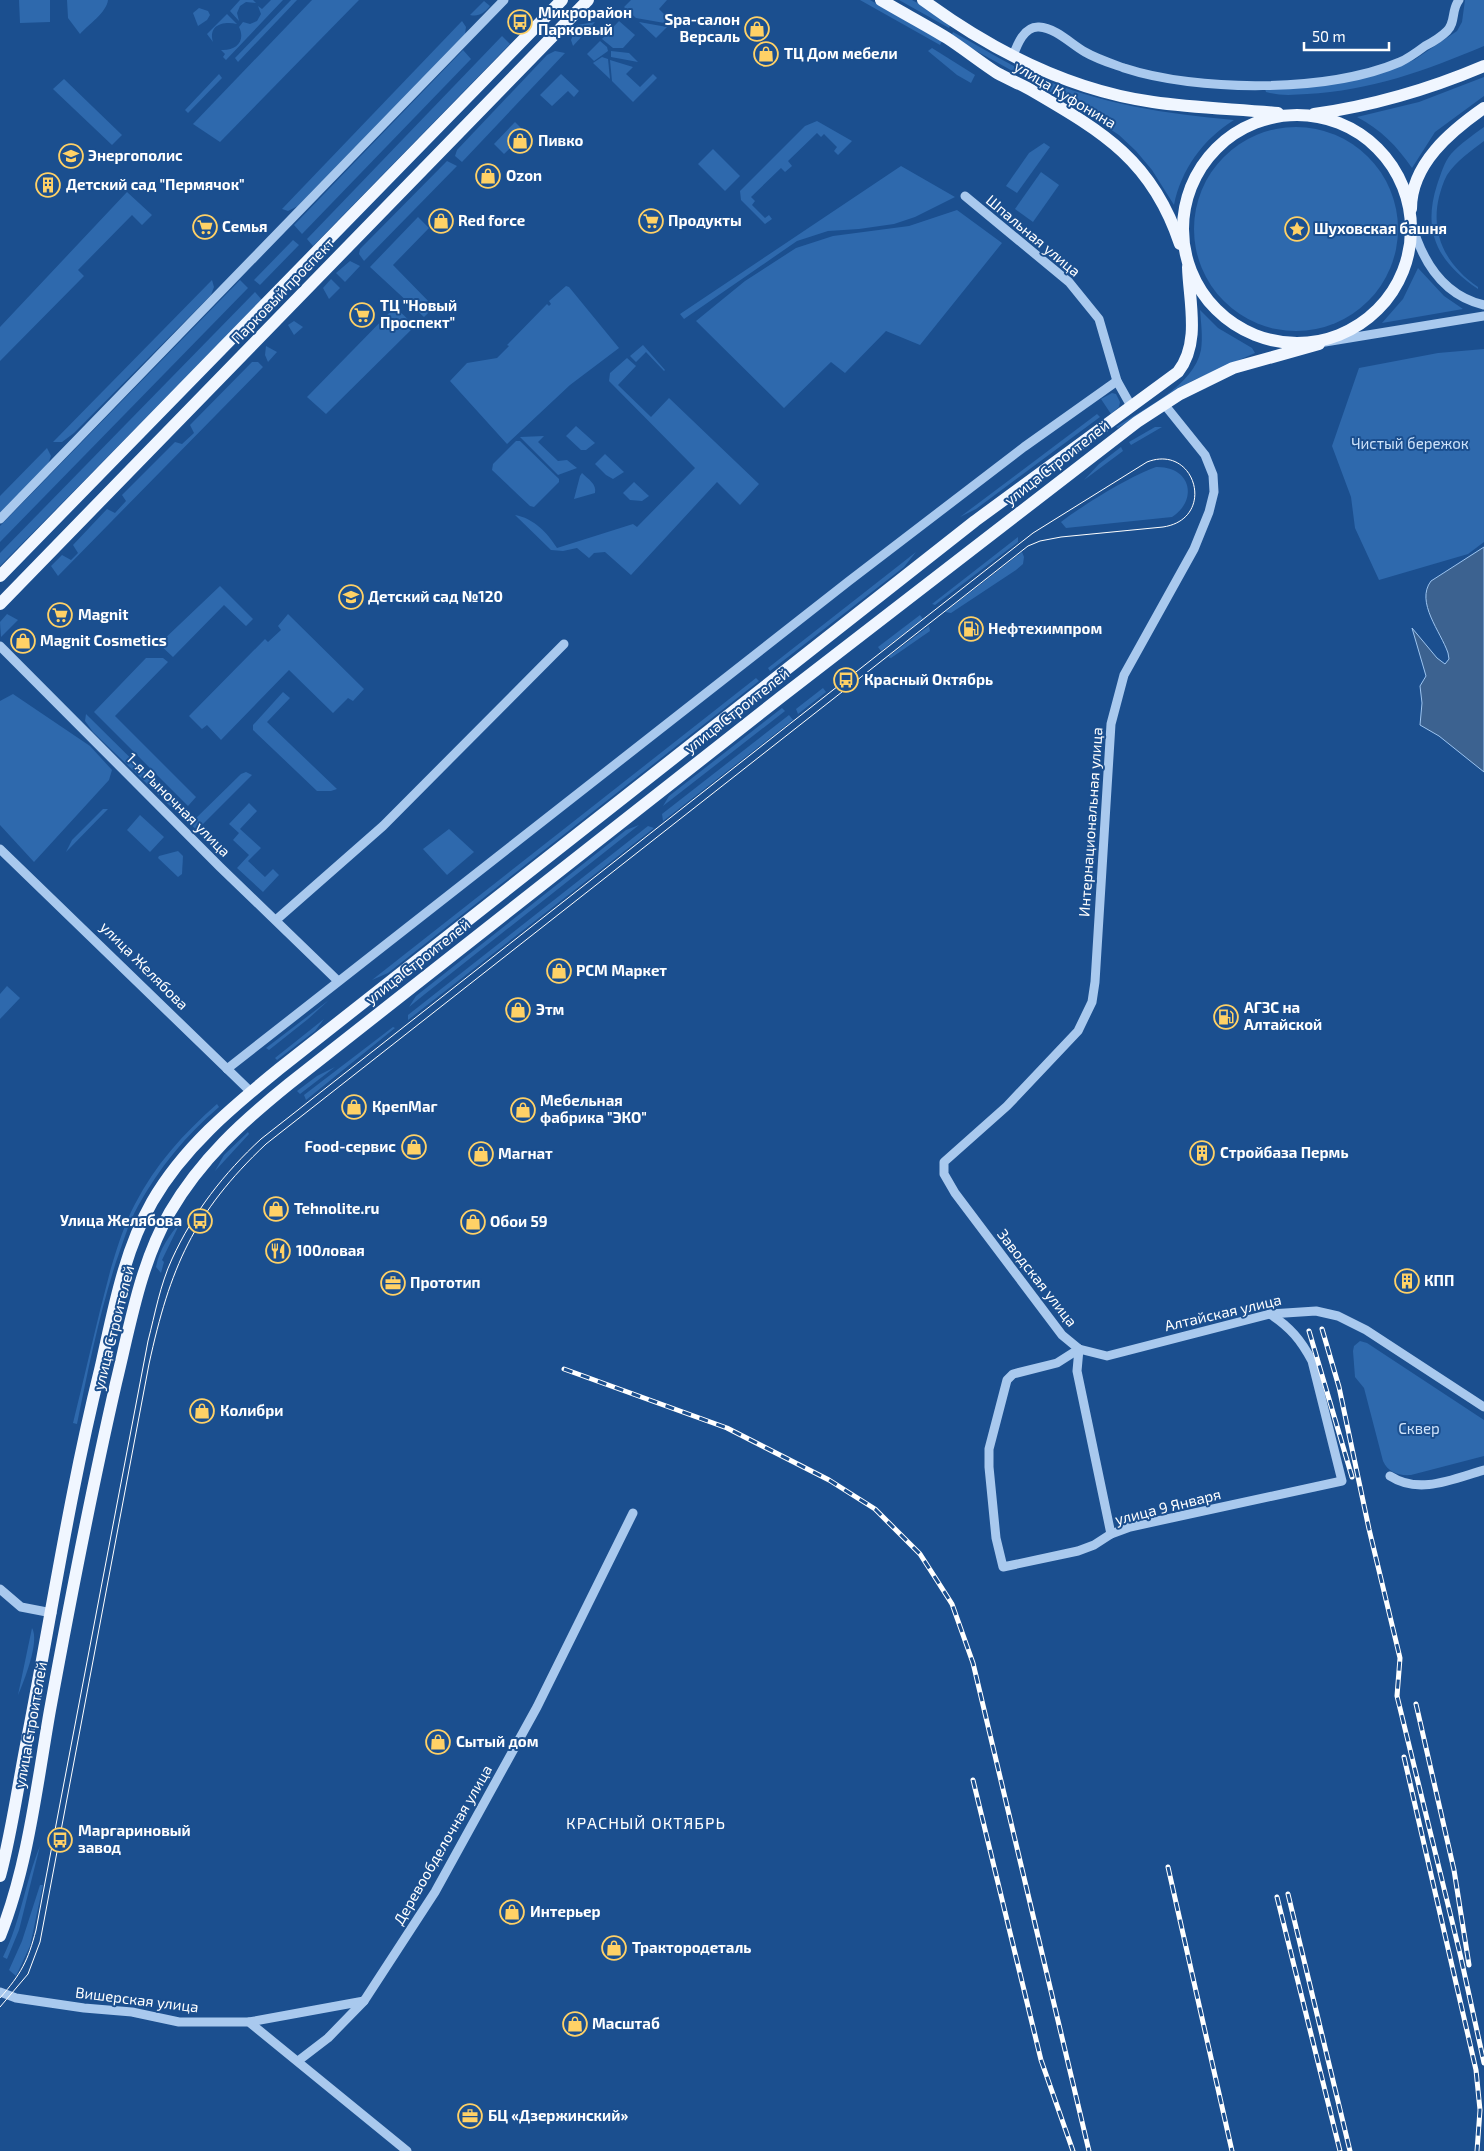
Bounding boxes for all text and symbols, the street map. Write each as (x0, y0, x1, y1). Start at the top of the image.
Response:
place label: Микрорайон Парковый (538, 3, 632, 38)
bus stop icon: Микрорайон Парковый (507, 9, 533, 35)
place label: Spa-салон Версаль (664, 10, 740, 45)
shop icon: Spa-салон Версаль (744, 16, 770, 42)
scale bar (1304, 20, 1389, 52)
text: 50 m (1312, 27, 1346, 45)
shop icon: ТЦ Дом мебели (753, 41, 779, 67)
place label: ТЦ Дом мебели (784, 44, 898, 62)
street label: улица Куфонина (1011, 57, 1120, 133)
shop icon: Пивко (507, 128, 533, 154)
place label: Пивко (538, 131, 584, 149)
school or university icon: Энергополис (58, 143, 84, 169)
place label: Энергополис (88, 146, 183, 164)
shop icon: Ozon (475, 163, 501, 189)
place label: Ozon (506, 166, 542, 184)
building icon: Детский сад "Пермячок" (35, 172, 61, 198)
place label: Детский сад "Пермячок" (66, 175, 245, 193)
street label: Шпальная улица (982, 191, 1084, 281)
shop icon: Red force (428, 208, 454, 234)
supermarket icon: Продукты (638, 208, 664, 234)
place label: Red force (458, 211, 525, 229)
place label: Продукты (668, 211, 742, 229)
supermarket icon: Семья (192, 214, 218, 240)
place icon: Шуховская башня (1284, 216, 1310, 242)
place label: Семья (222, 217, 268, 235)
place label: Шуховская башня (1314, 219, 1447, 237)
street label: Парковый проспект (227, 234, 337, 347)
place label: ТЦ "Новый Проспект" (380, 296, 457, 331)
supermarket icon: ТЦ "Новый Проспект" (349, 302, 375, 328)
street label: улица Строителей (1000, 416, 1113, 509)
park label: Чистый бережок (1351, 434, 1469, 452)
school or university icon: Детский сад №120 (338, 584, 364, 610)
place label: Детский сад №120 (368, 587, 503, 605)
supermarket icon: Magnit (47, 602, 73, 628)
place label: Magnit (78, 605, 128, 623)
fuel station icon: Нефтехимпром (958, 616, 984, 642)
place label: Нефтехимпром (988, 619, 1102, 637)
shop icon: Magnit Cosmetics (10, 628, 36, 654)
place label: Magnit Cosmetics (40, 631, 167, 649)
street label: улица Строителей (680, 664, 793, 757)
bus stop icon: Красный Октябрь (833, 667, 859, 693)
place label: Красный Октябрь (864, 670, 993, 688)
street label: Интернациональная улица (1074, 727, 1107, 917)
street label: 1-я Рыночная улица (122, 749, 234, 861)
street label: улица Строителей (361, 915, 474, 1008)
street label: улица Желябова (96, 917, 193, 1014)
shop icon: РСМ Маркет (546, 958, 572, 984)
place label: РСМ Маркет (576, 961, 667, 979)
shop icon: Этм (505, 997, 531, 1023)
place label: АГЗС на Алтайской (1244, 998, 1322, 1033)
place label: Этм (536, 1000, 564, 1018)
fuel station icon: АГЗС на Алтайской (1213, 1004, 1239, 1030)
place label: Мебельная фабрика "ЭКО" (540, 1091, 647, 1126)
shop icon: КрепМаг (341, 1094, 367, 1120)
place label: КрепМаг (372, 1097, 438, 1115)
shop icon: Мебельная фабрика "ЭКО" (510, 1097, 536, 1123)
shop icon: Food-сервис (401, 1134, 427, 1160)
place label: Food-сервис (305, 1137, 396, 1155)
building icon: Стройбаза Пермь (1189, 1140, 1215, 1166)
shop icon: Магнат (468, 1141, 494, 1167)
place label: Стройбаза Пермь (1220, 1143, 1349, 1161)
place label: Магнат (498, 1144, 553, 1162)
shop icon: Tehnolite.ru (263, 1196, 289, 1222)
place label: Tehnolite.ru (294, 1199, 380, 1217)
bus stop icon: Улица Желябова (187, 1208, 213, 1234)
shop icon: Обои 59 (460, 1209, 486, 1235)
place label: Улица Желябова (60, 1211, 182, 1229)
place label: Обои 59 (490, 1212, 548, 1230)
street label: Заводская улица (993, 1225, 1082, 1330)
restaurant icon: 100ловая (265, 1238, 291, 1264)
place label: 100ловая (296, 1241, 365, 1259)
street label: улица Строителей (89, 1264, 138, 1392)
building icon: КПП (1394, 1268, 1420, 1294)
office icon: Прототип (380, 1270, 406, 1296)
place label: КПП (1424, 1271, 1454, 1289)
place label: Прототип (410, 1273, 481, 1291)
street label: Алтайская улица (1163, 1290, 1283, 1335)
shop icon: Колибри (189, 1398, 215, 1424)
place label: Колибри (220, 1401, 283, 1419)
park label: Сквер (1398, 1419, 1440, 1437)
street label: улица 9 Января (1113, 1484, 1223, 1529)
street label: улица Строителей (10, 1660, 51, 1790)
shop icon: Сытый дом (425, 1729, 451, 1755)
place label: Сытый дом (456, 1732, 538, 1750)
street label: Деревообделочная улица (389, 1761, 496, 1928)
district label: КРАСНЫЙ ОКТЯБРЬ (566, 1813, 726, 1832)
place label: Маргариновый завод (78, 1821, 191, 1856)
bus stop icon: Маргариновый завод (47, 1827, 73, 1853)
shop icon: Интерьер (499, 1899, 525, 1925)
place label: Интерьер (530, 1902, 601, 1920)
shop icon: Трактородеталь (601, 1935, 627, 1961)
place label: Трактородеталь (632, 1938, 751, 1956)
street label: Вишерская улица (74, 1983, 200, 2016)
shop icon: Масштаб (562, 2011, 588, 2037)
place label: Масштаб (592, 2014, 660, 2032)
office icon: БЦ «Дзержинский» (457, 2103, 483, 2129)
place label: БЦ «Дзержинский» (488, 2106, 628, 2124)

